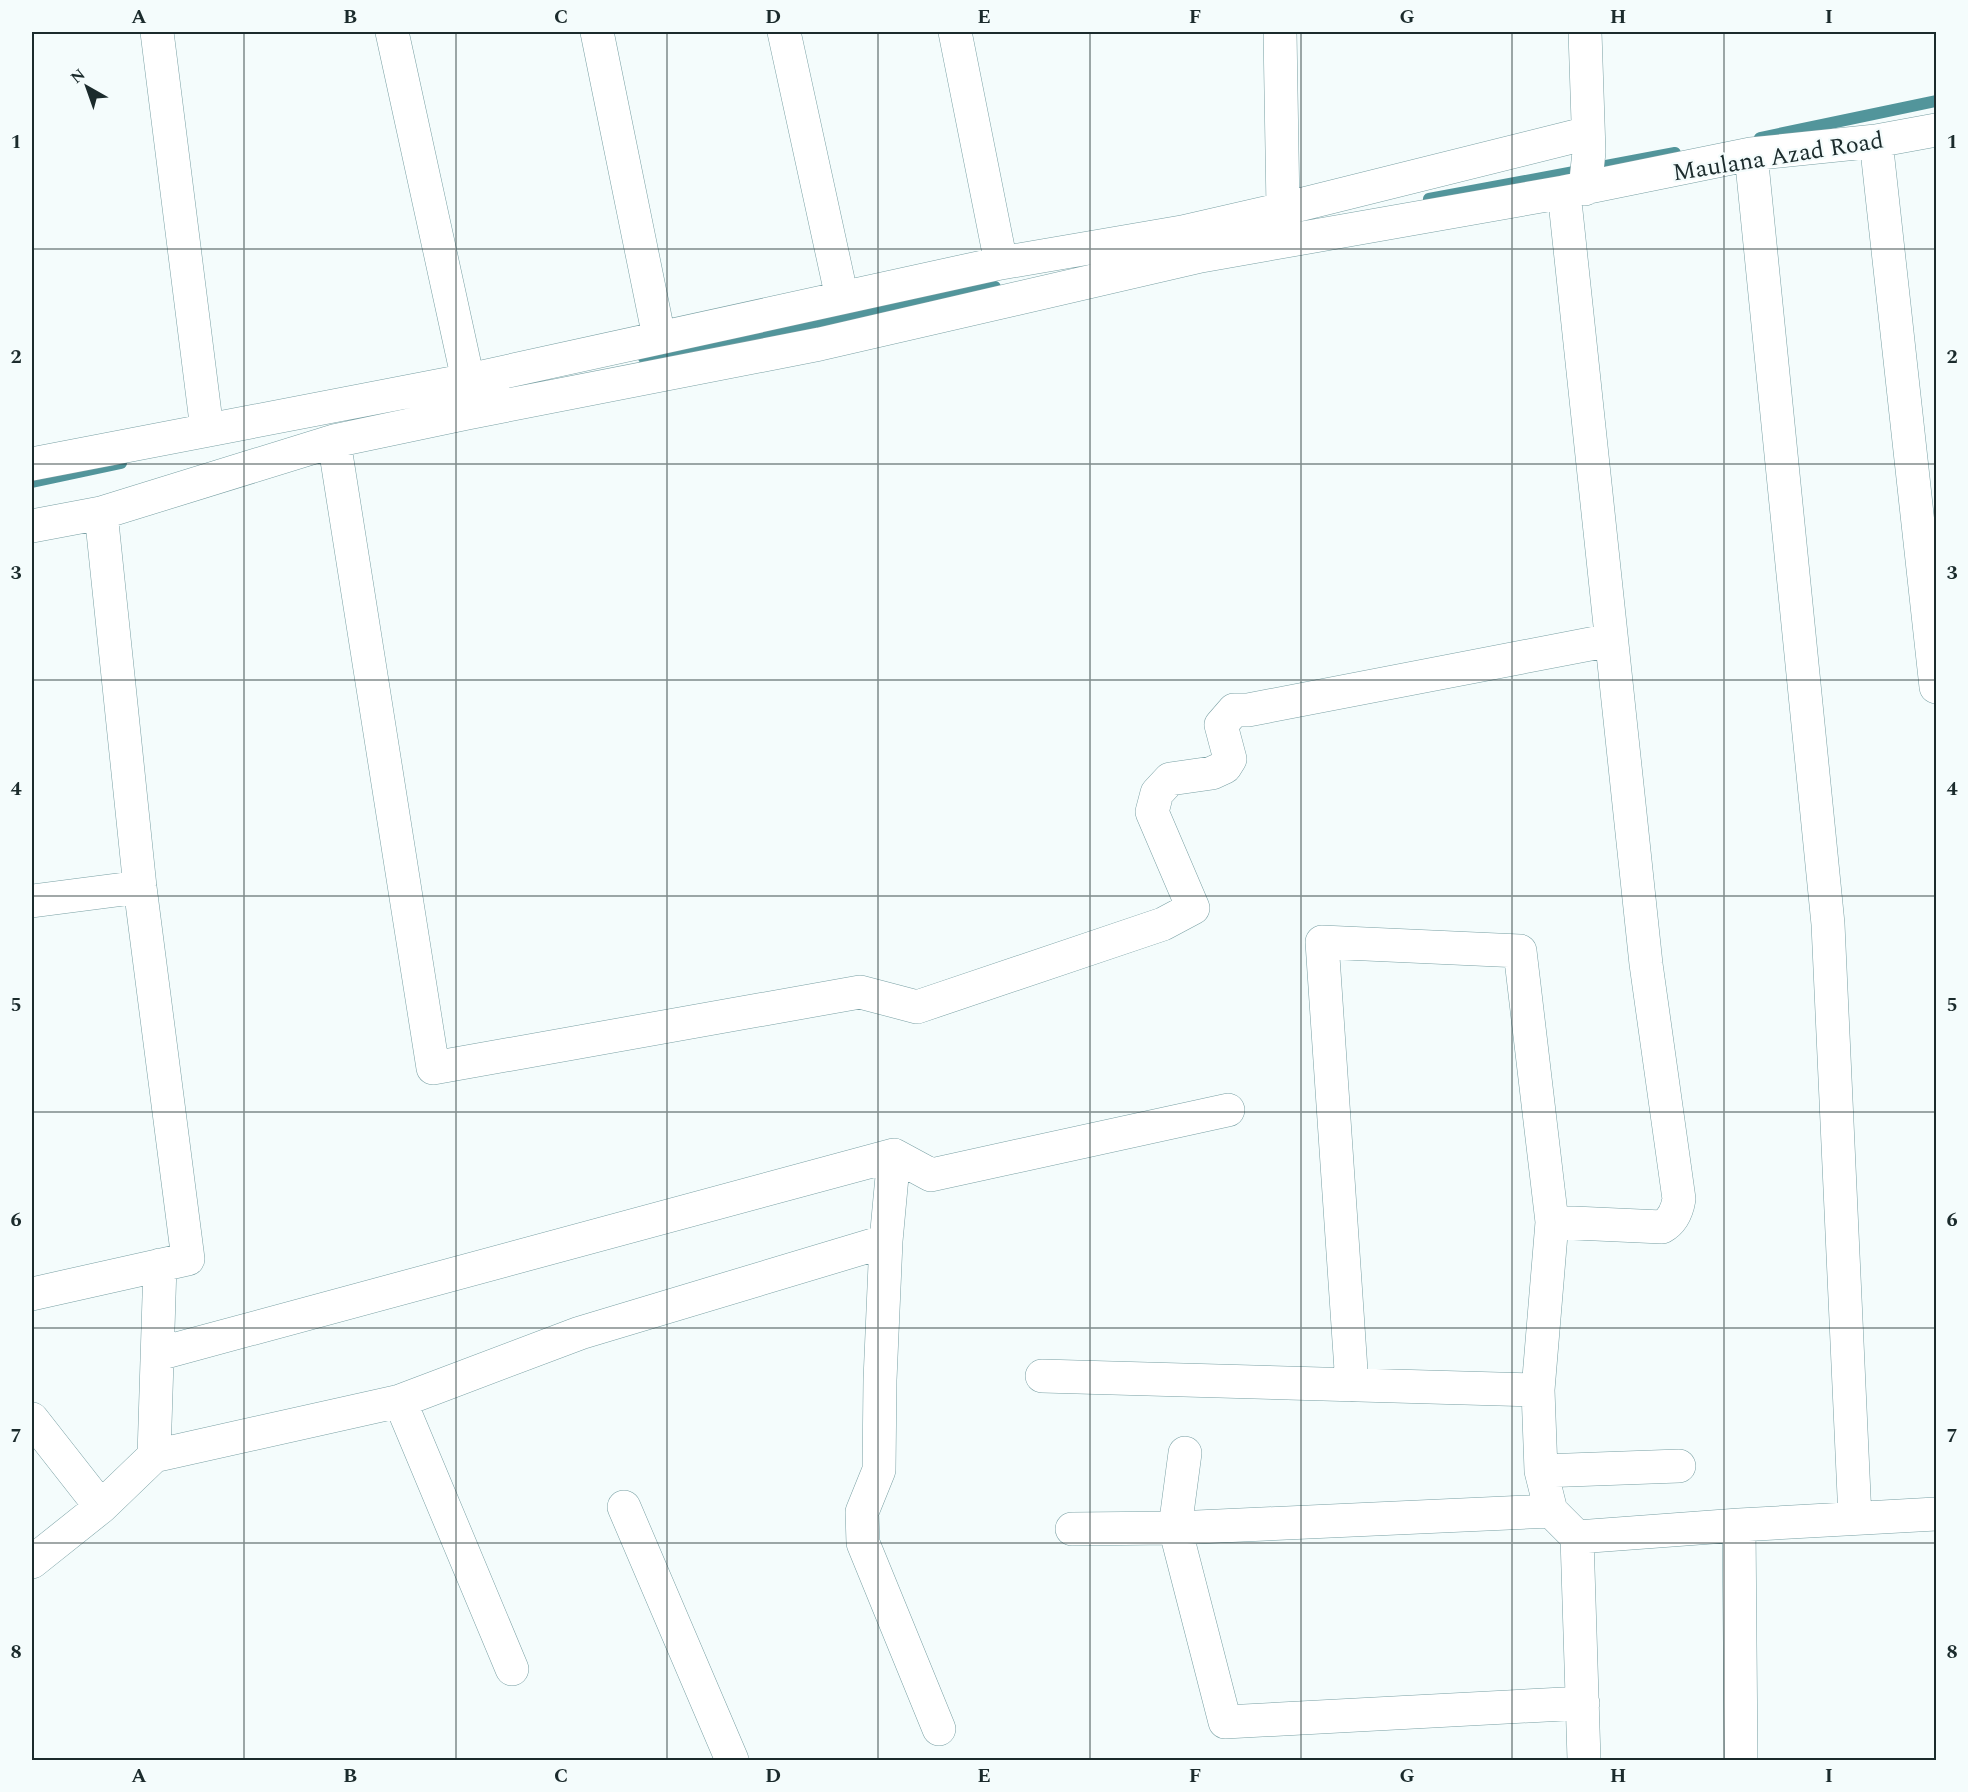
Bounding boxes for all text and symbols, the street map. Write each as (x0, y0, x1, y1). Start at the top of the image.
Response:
text: A (131, 2, 147, 32)
text: B (343, 2, 357, 32)
text: C (554, 2, 568, 32)
text: D (765, 2, 781, 32)
text: E (977, 2, 991, 32)
text: F (1189, 2, 1201, 32)
text: G (1399, 2, 1415, 32)
text: H (1610, 2, 1626, 32)
text: I (1825, 2, 1833, 32)
north arrow (57, 57, 117, 117)
text: N (65, 63, 91, 90)
street label: Maulana Azad Road (1670, 123, 1886, 191)
text: 1 (10, 127, 22, 157)
text: 1 (1946, 127, 1958, 157)
text: 2 (10, 342, 22, 372)
text: 2 (1946, 342, 1958, 372)
text: 3 (10, 558, 22, 588)
text: 3 (1946, 558, 1958, 588)
text: 4 (10, 774, 22, 804)
text: 4 (1946, 774, 1958, 804)
text: 5 (10, 990, 22, 1020)
text: 5 (1946, 990, 1958, 1020)
text: 6 (10, 1205, 22, 1235)
text: 6 (1946, 1205, 1958, 1235)
text: 7 (10, 1421, 22, 1451)
text: 7 (1946, 1421, 1958, 1451)
text: 8 (10, 1637, 22, 1667)
text: 8 (1946, 1637, 1958, 1667)
text: A (131, 1761, 147, 1791)
text: B (343, 1761, 357, 1791)
text: C (554, 1761, 568, 1791)
text: D (765, 1761, 781, 1791)
text: E (977, 1761, 991, 1791)
text: F (1189, 1761, 1201, 1791)
text: G (1399, 1761, 1415, 1791)
text: H (1610, 1761, 1626, 1791)
text: I (1825, 1761, 1833, 1791)

